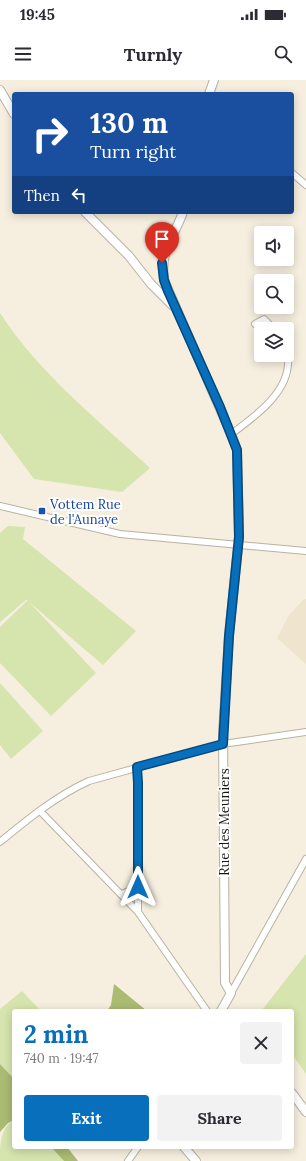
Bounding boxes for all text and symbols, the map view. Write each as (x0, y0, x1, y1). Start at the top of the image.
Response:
text: 19:45 (20, 5, 55, 24)
icon: menu (12, 43, 34, 65)
text: Turnly (124, 43, 182, 66)
icon: search (272, 43, 294, 65)
text: 130 m (90, 105, 168, 141)
icon: right (24, 108, 76, 160)
text: Turn right (90, 140, 176, 163)
icon: left (68, 184, 90, 206)
text: Then (24, 186, 60, 205)
pin (145, 222, 179, 263)
map controls (254, 226, 294, 362)
button: sound (254, 226, 294, 266)
icon: arrive (151, 228, 173, 250)
button: search (254, 274, 294, 314)
button: layers (254, 322, 294, 362)
place label: Vottem Rue de l'Aunaye (49, 496, 121, 528)
marker: Vottem Rue de l'Aunaye (37, 506, 47, 516)
street label: Rue des Meuniers (216, 768, 233, 876)
position arrow (117, 866, 159, 908)
text: 2 min (24, 1019, 88, 1050)
button: close (240, 1022, 282, 1064)
text: 740 m · 19:47 (24, 1050, 99, 1067)
button: Exit (24, 1095, 149, 1141)
button: Share (157, 1095, 282, 1141)

